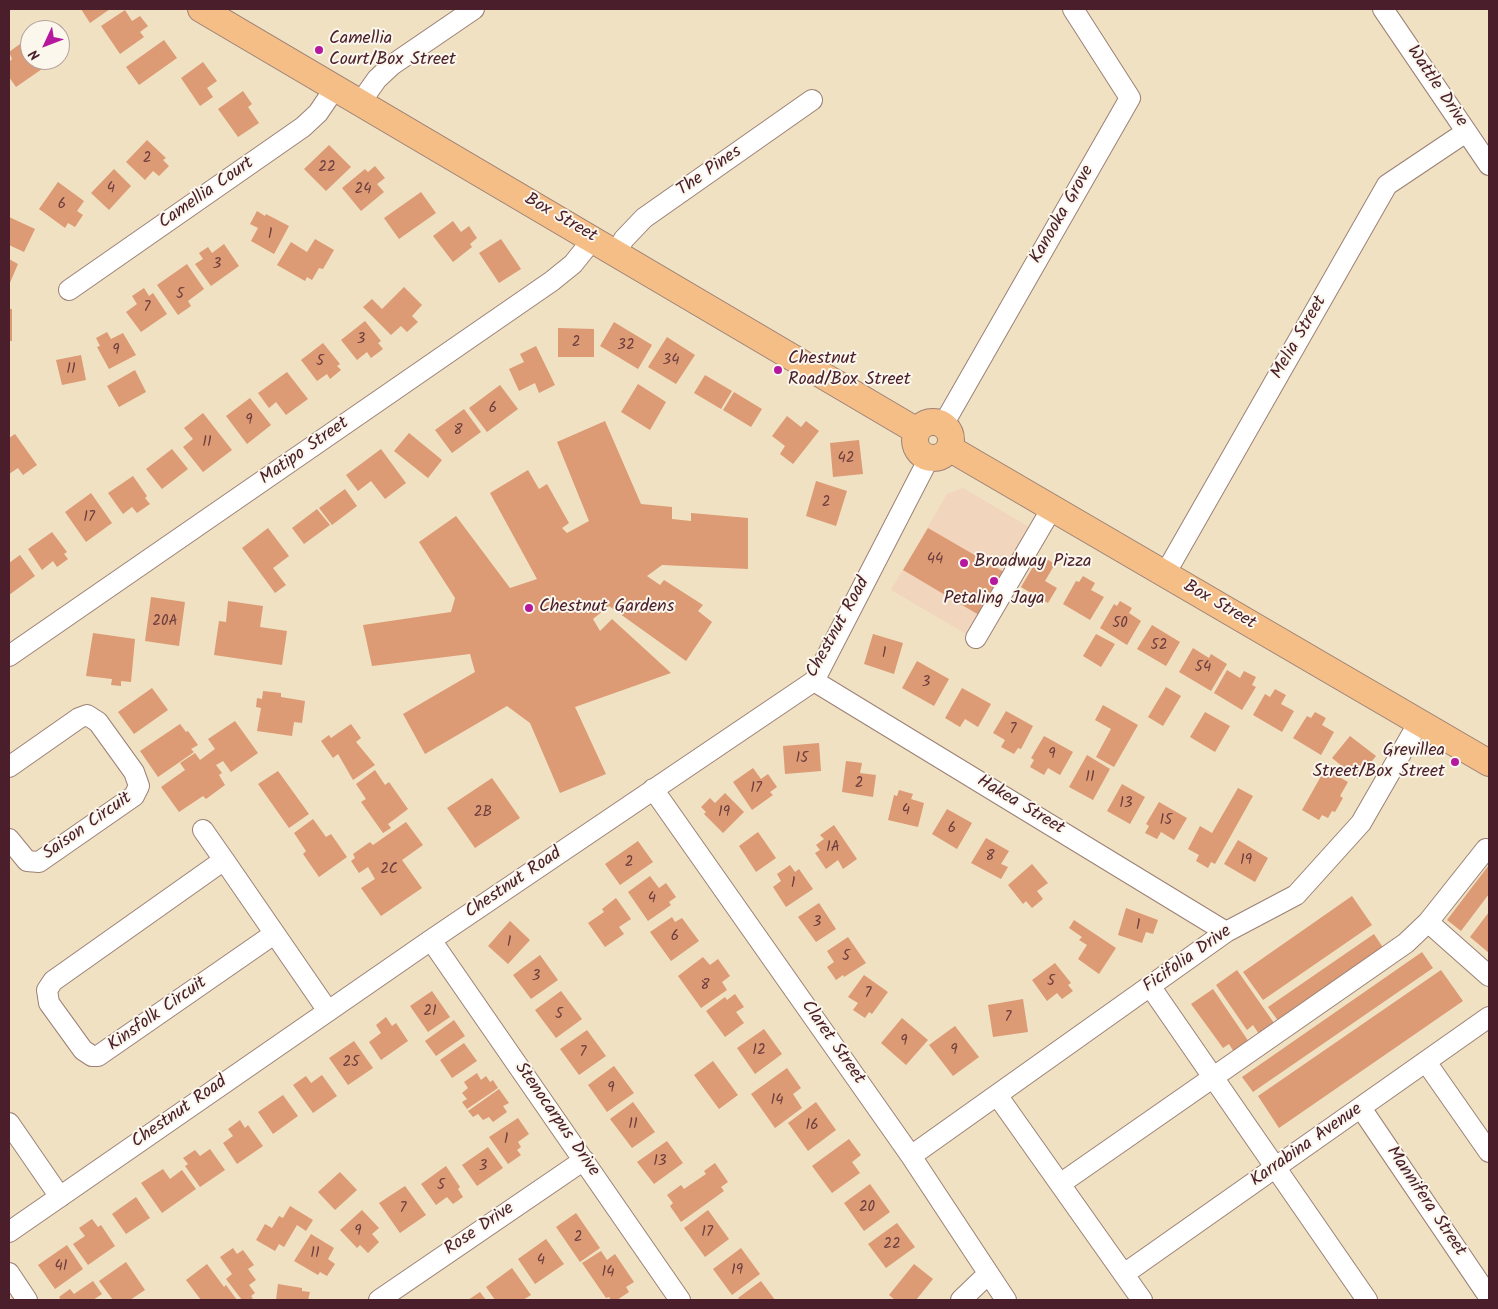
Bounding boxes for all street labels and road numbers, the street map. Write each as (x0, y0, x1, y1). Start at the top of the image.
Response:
street label: Wattle Drive (1401, 42, 1471, 132)
street label: The Pines (673, 142, 747, 202)
street label: Camellia Court (155, 153, 259, 235)
street label: Kanooka Grove (1026, 162, 1100, 268)
street label: Box Street (520, 190, 600, 248)
street label: Melia Street (1268, 293, 1332, 383)
street label: Matipo Street (256, 413, 354, 491)
street label: Chestnut Road (802, 574, 876, 682)
street label: Box Street (1179, 577, 1259, 635)
street label: Hakea Street (972, 771, 1068, 841)
street label: Saison Circuit (39, 788, 137, 866)
street label: Chestnut Road (462, 844, 566, 924)
street label: Ficifolia Drive (1140, 922, 1236, 998)
street label: Kinsfolk Circuit (104, 973, 212, 1057)
street label: Claret Street (795, 997, 869, 1089)
street label: Stenocarpus Drive (509, 1059, 603, 1181)
street label: Chestnut Road (128, 1072, 232, 1154)
street label: Karrabina Avenue (1247, 1099, 1367, 1193)
street label: Mannifera Street (1380, 1143, 1470, 1261)
street label: Rose Drive (441, 1199, 519, 1261)

